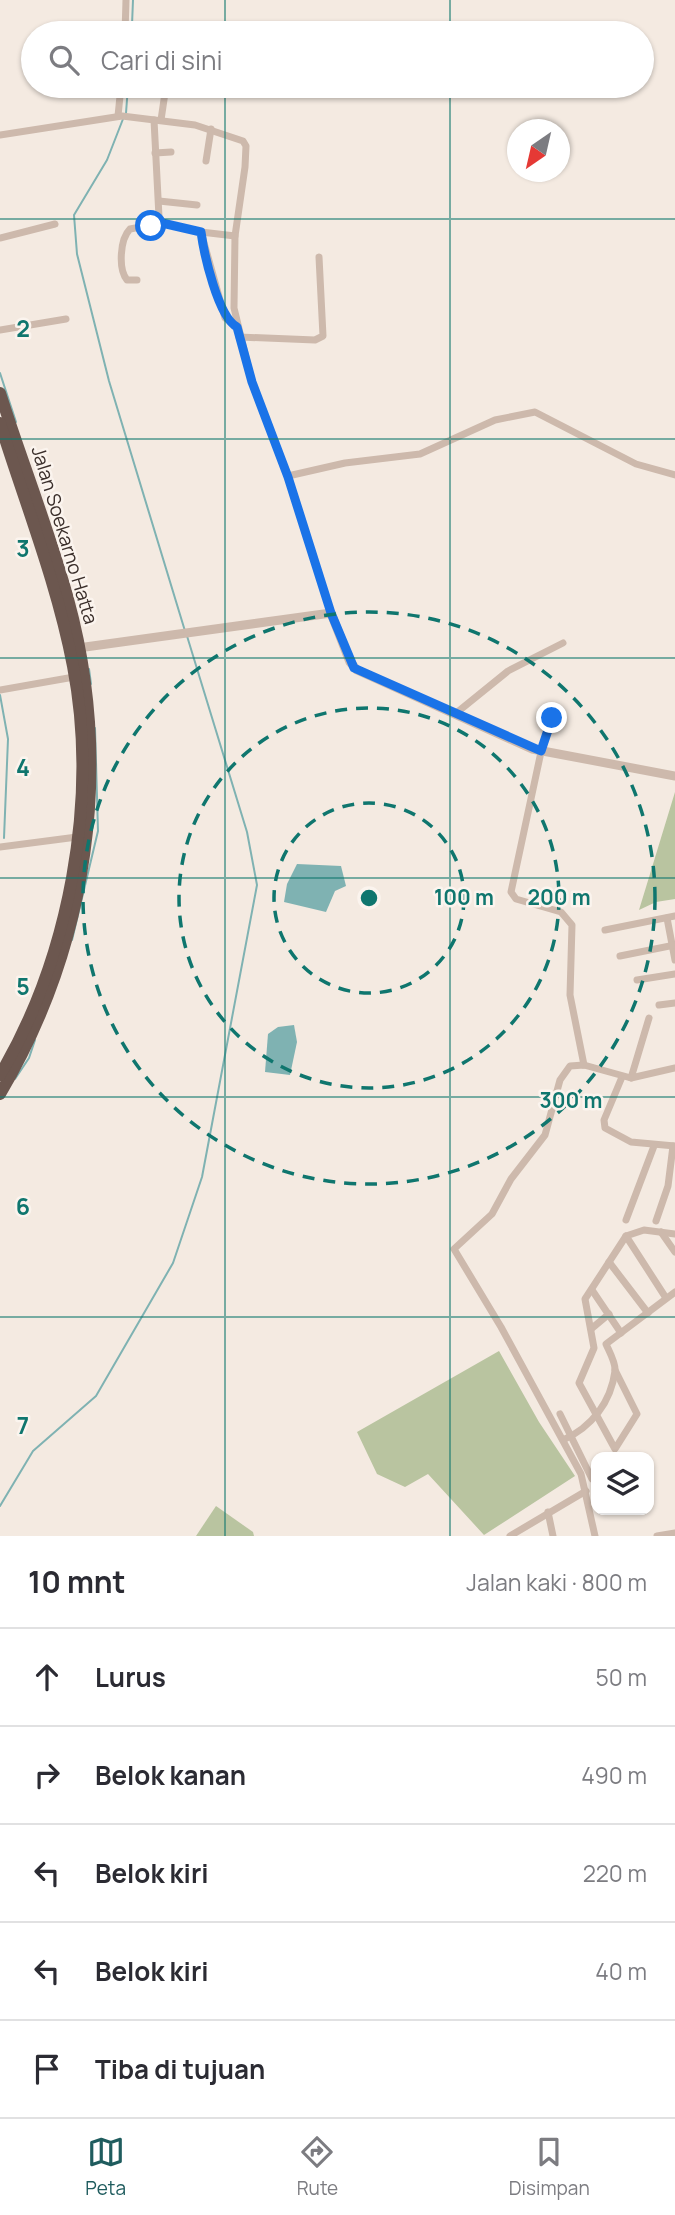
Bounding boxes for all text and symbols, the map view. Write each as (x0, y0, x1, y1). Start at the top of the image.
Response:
search box (21, 21, 654, 98)
icon: search (45, 41, 83, 79)
text: Cari di sini (101, 42, 223, 78)
north arrow (507, 119, 570, 182)
route start (135, 210, 166, 241)
text: 2 (16, 312, 30, 344)
street label: Jalan Soekarno Hatta (26, 443, 104, 627)
text: 3 (16, 532, 30, 564)
route end (536, 702, 567, 733)
text: 4 (16, 751, 30, 783)
text: 100 m (434, 883, 494, 911)
text: 200 m (527, 883, 591, 911)
centre of rings (357, 886, 381, 910)
text: 5 (16, 970, 30, 1002)
text: 300 m (540, 1086, 602, 1114)
text: 6 (16, 1190, 30, 1222)
text: 7 (17, 1409, 29, 1441)
map controls (591, 1452, 654, 1515)
button: layers (591, 1452, 654, 1515)
text: 10 mnt (28, 1561, 126, 1602)
text: Jalan kaki · 800 m (466, 1566, 647, 1598)
icon: ahead (28, 1658, 66, 1696)
text: Lurus (95, 1659, 166, 1695)
text: 50 m (596, 1661, 647, 1693)
icon: right (28, 1756, 66, 1794)
text: Belok kanan (95, 1757, 246, 1793)
text: 490 m (581, 1759, 647, 1791)
icon: left (28, 1854, 66, 1892)
text: Belok kiri (95, 1855, 209, 1891)
text: 220 m (583, 1857, 647, 1889)
icon: left (28, 1952, 66, 1990)
text: Belok kiri (95, 1953, 209, 1989)
text: 40 m (595, 1955, 647, 1987)
icon: arrive (28, 2050, 66, 2088)
text: Tiba di tujuan (95, 2051, 265, 2087)
tab: Peta (85, 2133, 126, 2201)
tab: Rute (297, 2133, 338, 2201)
tab: Disimpan (509, 2133, 590, 2201)

